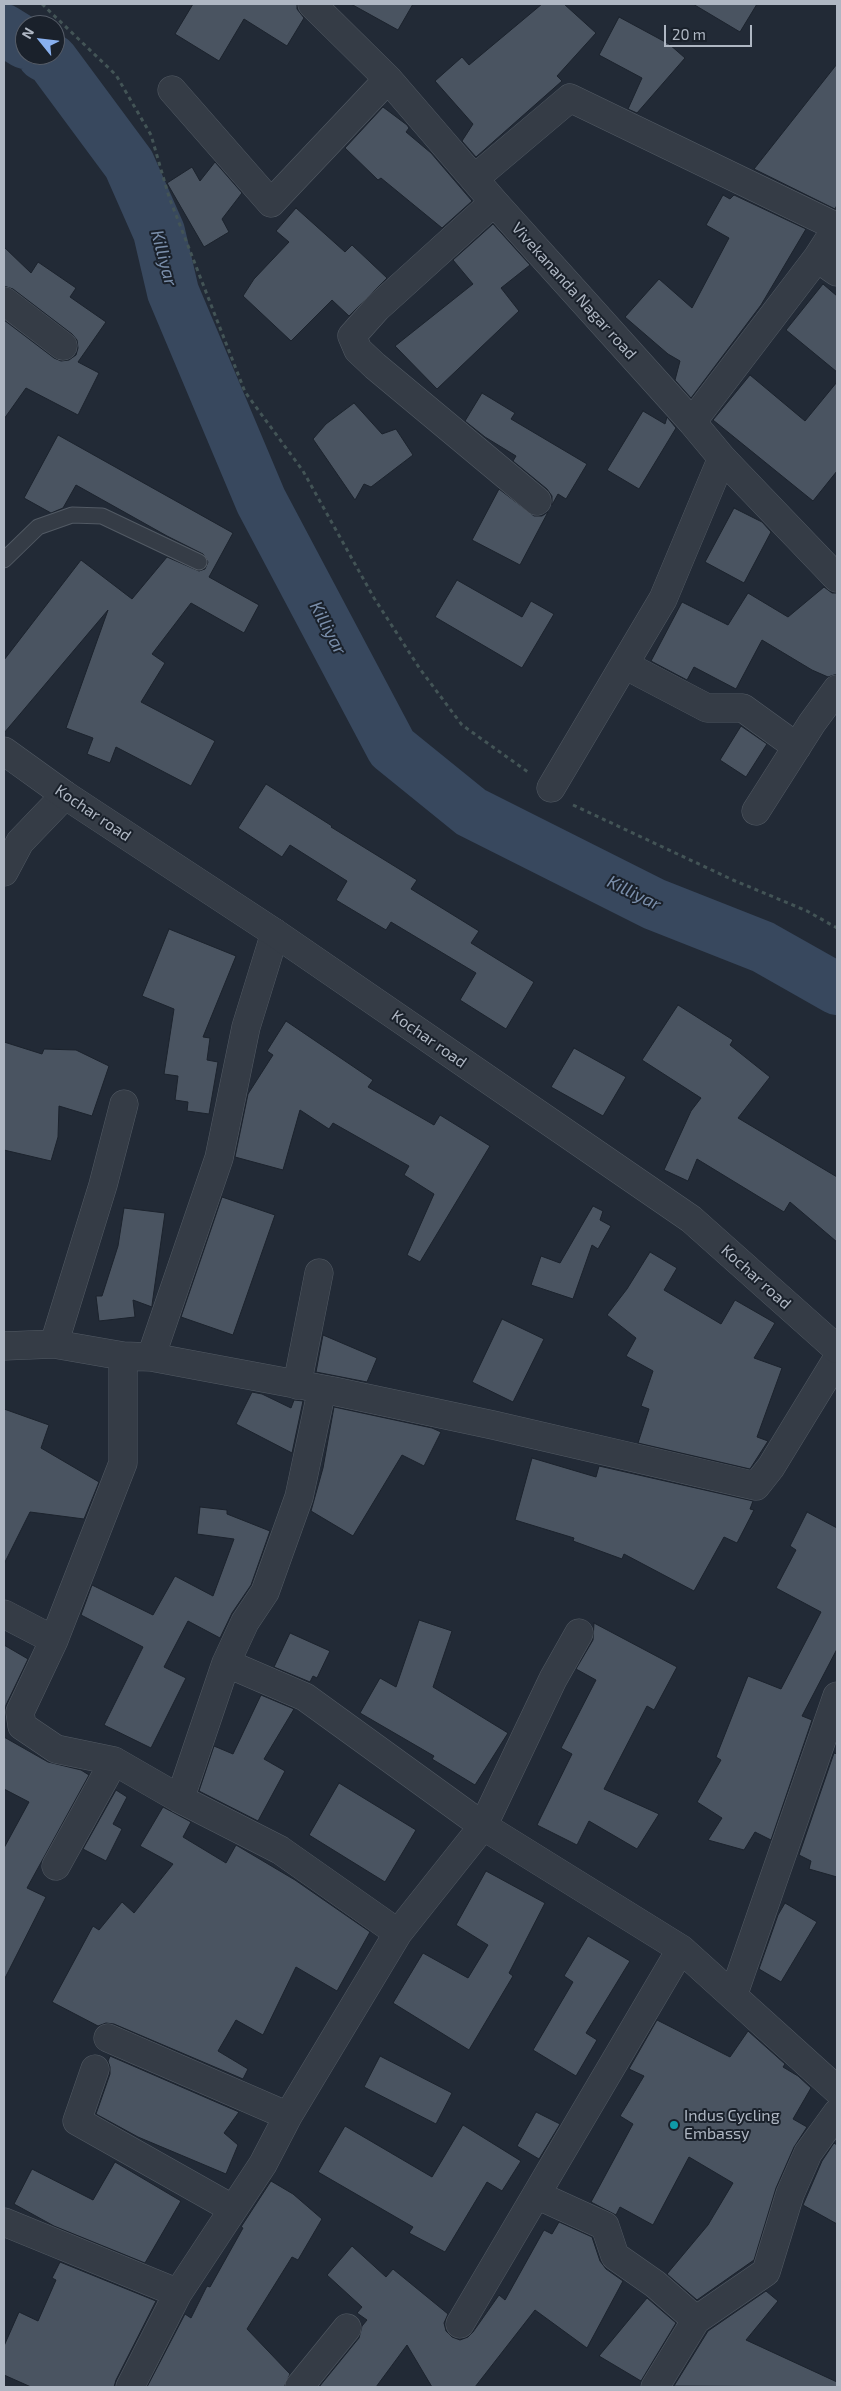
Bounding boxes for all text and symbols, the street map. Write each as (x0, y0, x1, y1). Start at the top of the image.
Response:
north arrow (15, 15, 65, 65)
scale bar (666, 15, 754, 47)
text: N (17, 24, 37, 42)
text: 20 m (672, 25, 706, 43)
street label: Vivekananda Nagar road (508, 219, 640, 363)
water label: Killiyar (146, 228, 182, 288)
water label: Killiyar (305, 598, 351, 658)
street label: Kochar road (51, 781, 135, 845)
water label: Killiyar (604, 871, 664, 915)
street label: Kochar road (388, 1006, 470, 1072)
street label: Kochar road (717, 1241, 795, 1313)
place label: Indus Cycling Embassy (684, 2106, 780, 2144)
marker: Indus Cycling Embassy (668, 2119, 680, 2131)

